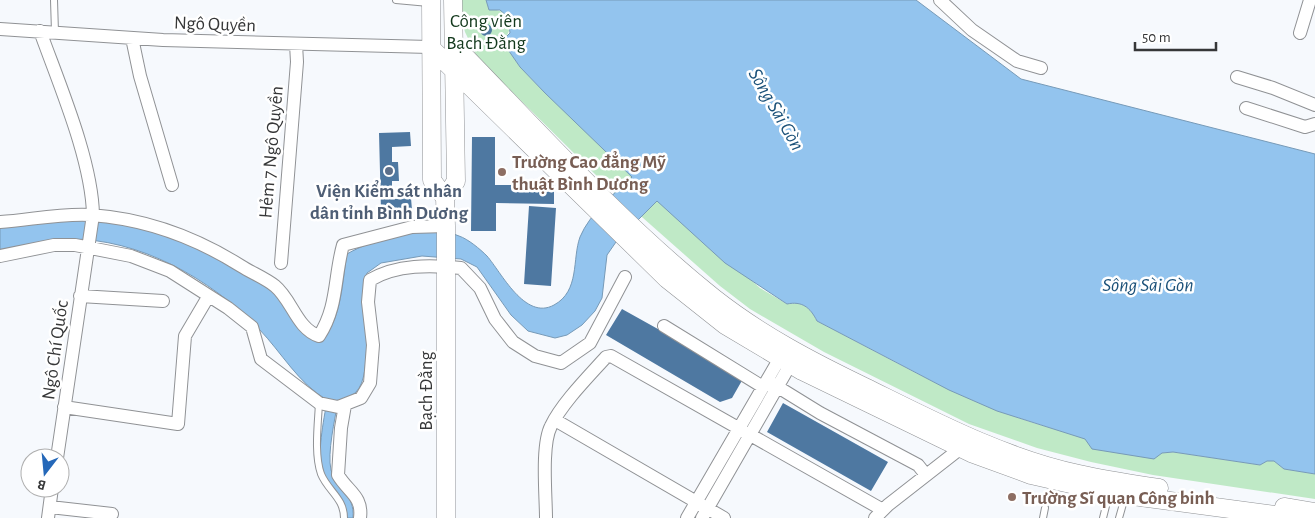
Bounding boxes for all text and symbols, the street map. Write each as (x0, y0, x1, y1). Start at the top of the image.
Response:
park label: Công viên Bạch Đằng (446, 12, 527, 53)
street label: Ngô Quyền (174, 14, 256, 35)
scale bar (1135, 20, 1216, 52)
text: 50 m (1142, 30, 1171, 45)
water label: Sông Sài Gòn (745, 65, 808, 154)
street label: Hẻm 7 Ngô Quyền (256, 85, 287, 219)
place label: Trường Cao đẳng Mỹ thuật Bình Dương (512, 151, 666, 194)
marker: Viện Kiểm sát nhân dân tỉnh Bình Dương (383, 165, 395, 177)
marker: Trường Cao đẳng Mỹ thuật Bình Dương (496, 166, 508, 178)
place label: Viện Kiểm sát nhân dân tỉnh Bình Dương (310, 180, 468, 223)
water label: Sông Sài Gòn (1102, 275, 1194, 295)
street label: Ngô Chí Quốc (39, 299, 72, 401)
street label: Bạch Đằng (417, 350, 436, 431)
north arrow (20, 448, 70, 498)
text: B (36, 477, 48, 492)
place label: Trường Sĩ quan Công binh (1022, 489, 1215, 508)
marker: Trường Sĩ quan Công binh (1006, 491, 1018, 503)

